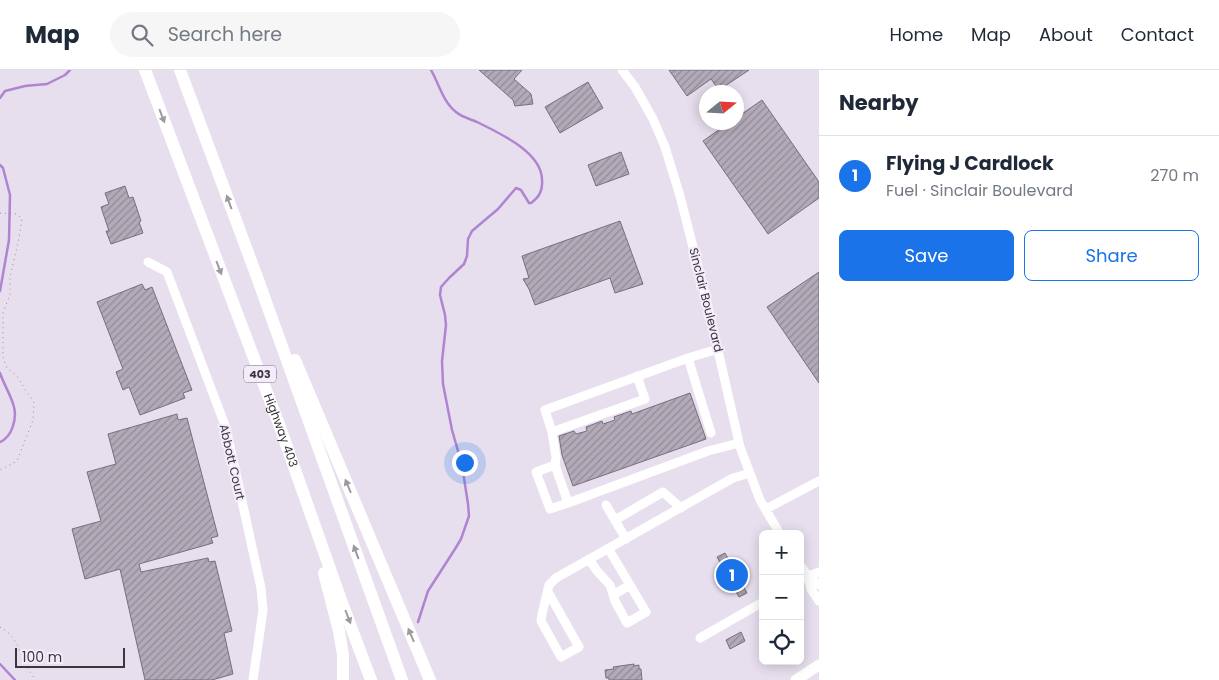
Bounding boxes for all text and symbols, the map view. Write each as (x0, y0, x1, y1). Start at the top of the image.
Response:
search box (110, 12, 460, 57)
text: Map (25, 18, 80, 51)
icon: search (128, 21, 156, 49)
text: Search here (168, 21, 282, 48)
text: Home (889, 22, 943, 47)
text: Map (971, 22, 1011, 47)
text: About (1039, 22, 1093, 47)
text: Contact (1121, 22, 1194, 47)
north arrow (699, 85, 744, 130)
text: Nearby (839, 88, 919, 117)
one-way arrow (159, 108, 166, 123)
text: Flying J Cardlock (886, 150, 1054, 177)
text: 1 (852, 164, 858, 187)
text: 270 m (1150, 164, 1199, 187)
text: Fuel · Sinclair Boulevard (886, 179, 1073, 202)
one-way arrow (225, 194, 233, 209)
button: Save (839, 230, 1014, 281)
button: Share (1024, 230, 1199, 281)
street label: Sinclair Boulevard (685, 246, 728, 354)
one-way arrow (216, 260, 223, 275)
road number: 403 (244, 366, 276, 382)
street label: Highway 403 (260, 391, 302, 469)
street label: Abbott Court (215, 422, 249, 502)
your location (452, 450, 478, 476)
one-way arrow (343, 478, 351, 493)
map controls (759, 530, 804, 665)
button: + (759, 530, 804, 575)
one-way arrow (352, 544, 360, 559)
pin: 1 (716, 556, 748, 594)
button: − (759, 575, 804, 620)
one-way arrow (345, 610, 352, 625)
button: locate (759, 620, 804, 665)
one-way arrow (406, 628, 414, 642)
scale bar (15, 645, 125, 668)
text: 100 m (22, 647, 62, 667)

